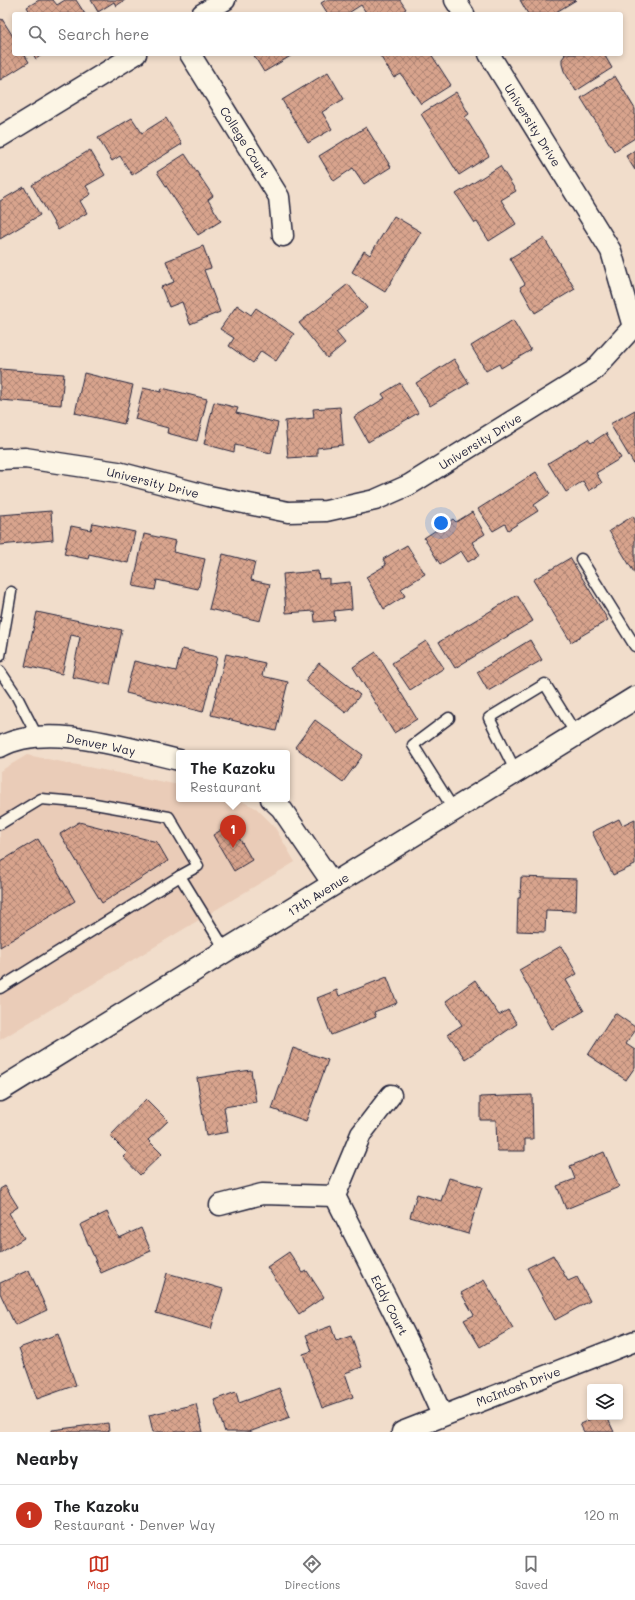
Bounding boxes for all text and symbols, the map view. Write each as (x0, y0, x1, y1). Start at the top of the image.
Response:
search box (12, 12, 623, 56)
icon: search (26, 23, 48, 45)
text: Search here (58, 24, 149, 44)
street label: University Drive (501, 81, 565, 169)
street label: College Court (217, 103, 273, 181)
street label: University Drive (436, 409, 524, 473)
street label: University Drive (105, 463, 201, 501)
your location (431, 513, 451, 533)
street label: Denver Way (65, 729, 137, 759)
popup (176, 750, 290, 802)
text: The Kazoku (190, 758, 276, 778)
text: Restaurant (190, 778, 262, 795)
pin: 1 (220, 815, 246, 848)
street label: 17th Avenue (284, 869, 352, 919)
street label: Eddy Court (368, 1272, 412, 1338)
street label: McIntosh Drive (474, 1363, 562, 1409)
map controls (587, 1384, 623, 1420)
button: layers (587, 1384, 623, 1420)
text: Nearby (16, 1447, 78, 1469)
text: The Kazoku (54, 1496, 139, 1516)
text: 1 (26, 1506, 32, 1523)
text: 120 m (583, 1506, 619, 1523)
text: Restaurant · Denver Way (54, 1516, 215, 1533)
tab: Map (87, 1553, 110, 1592)
tab: Directions (284, 1553, 340, 1592)
tab: Saved (515, 1553, 548, 1592)

